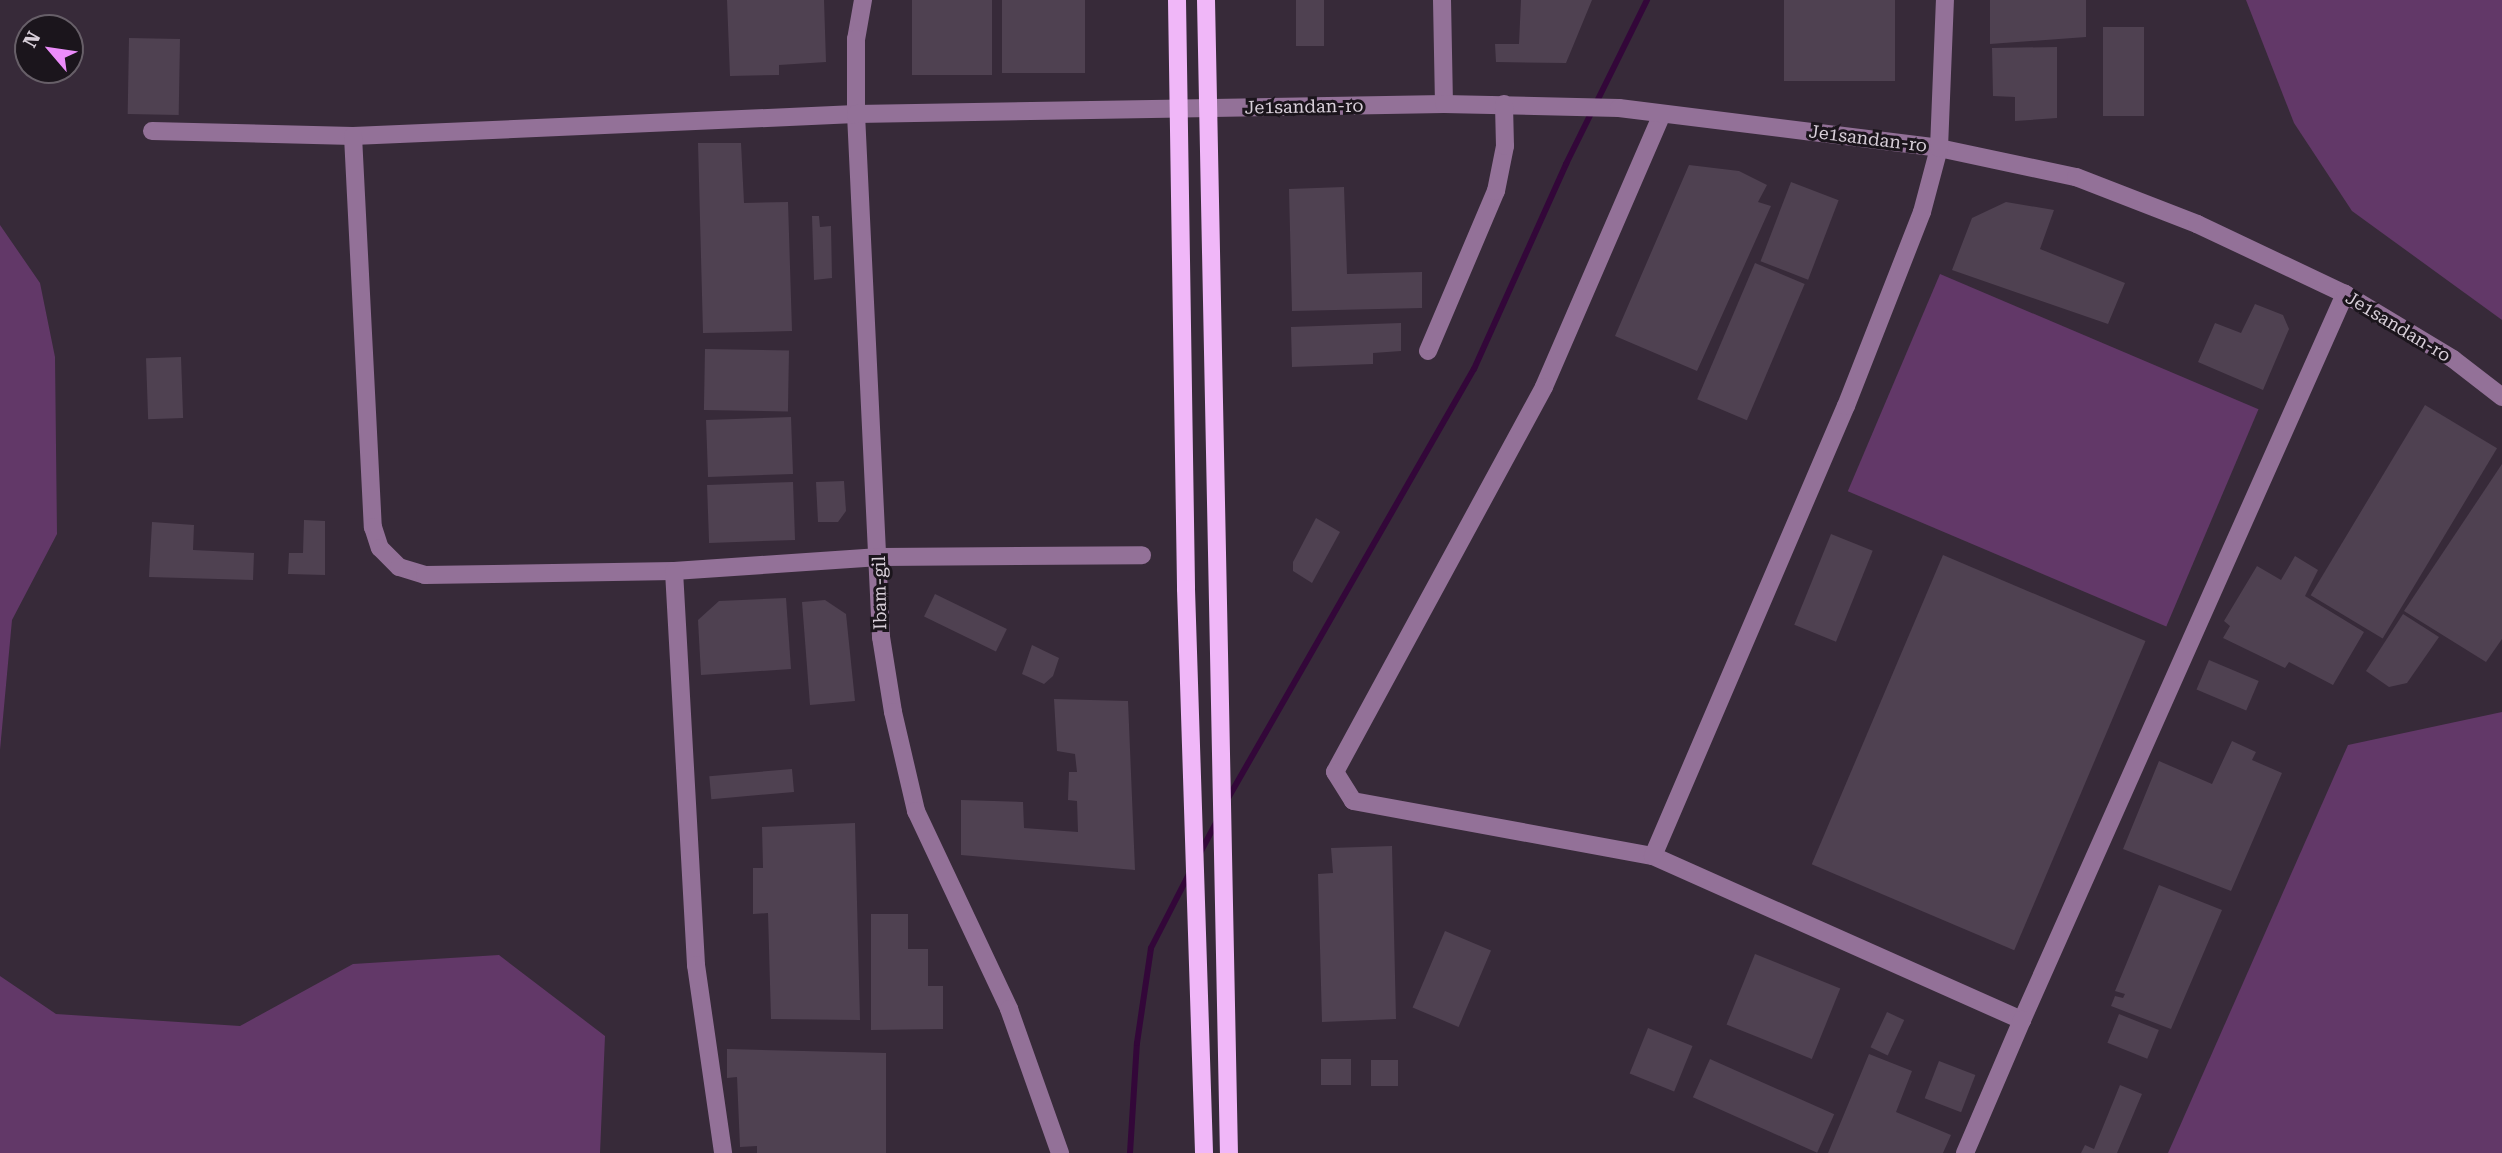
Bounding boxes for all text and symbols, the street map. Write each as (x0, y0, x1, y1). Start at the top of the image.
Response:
north arrow (14, 14, 84, 84)
text: N (18, 28, 46, 52)
street label: Je1sandan-ro (1244, 95, 1364, 119)
street label: Je1sandan-ro (1808, 121, 1928, 157)
street label: Je1sandan-ro (2342, 287, 2454, 367)
street label: Ibam-gil (869, 556, 891, 630)

